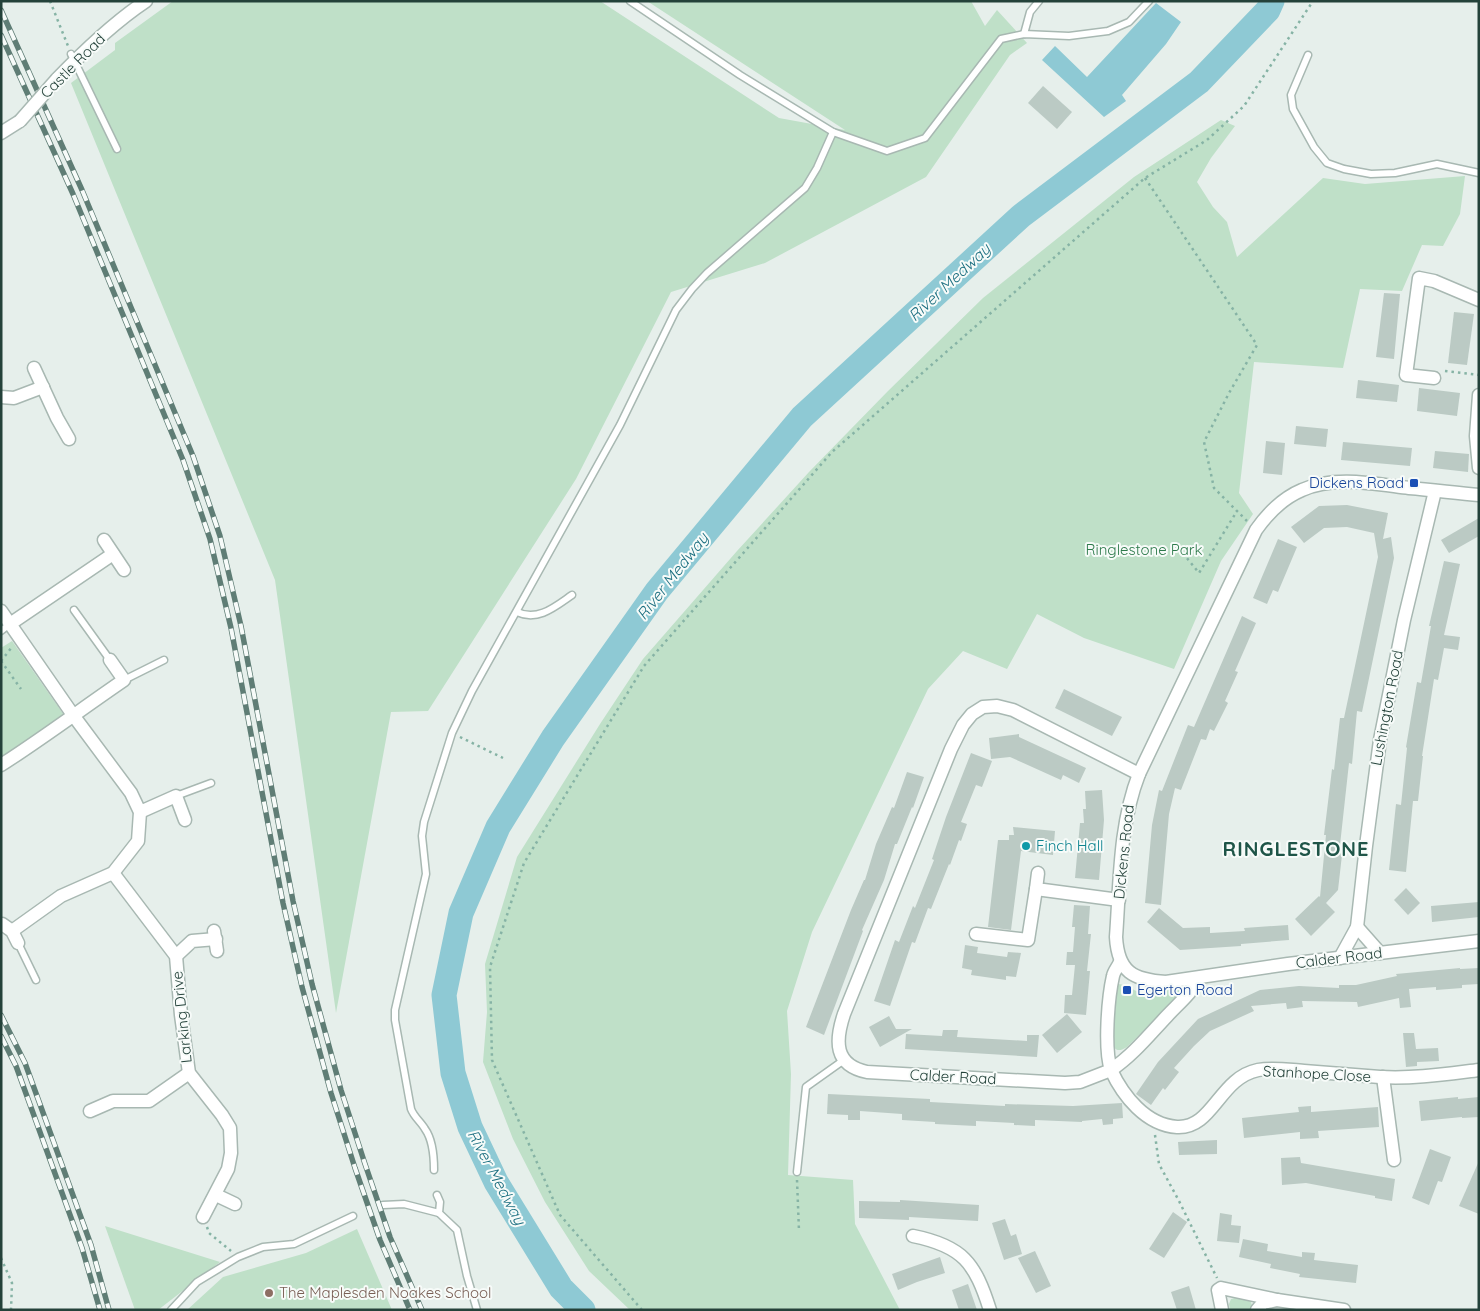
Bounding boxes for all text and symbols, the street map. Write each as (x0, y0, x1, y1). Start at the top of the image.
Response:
street label: Castle Road (36, 29, 109, 102)
water label: River Medway (904, 238, 995, 325)
place label: Dickens Road (1309, 473, 1404, 492)
marker: Dickens Road (1408, 477, 1420, 489)
water label: River Medway (632, 528, 713, 624)
park label: Ringlestone Park (1085, 540, 1203, 559)
street label: Lushington Road (1366, 648, 1407, 767)
street label: Dickens Road (1109, 804, 1138, 900)
place label: Finch Hall (1036, 836, 1104, 855)
district label: RINGLESTONE (1223, 836, 1369, 861)
marker: Finch Hall (1020, 840, 1032, 852)
street label: Calder Road (1295, 943, 1383, 972)
street label: Larking Drive (167, 970, 196, 1064)
place label: Egerton Road (1137, 980, 1233, 999)
marker: Egerton Road (1121, 984, 1133, 996)
street label: Stanhope Close (1263, 1061, 1372, 1086)
street label: Calder Road (909, 1065, 997, 1088)
water label: River Medway (464, 1126, 531, 1229)
place label: The Maplesden Noakes School (279, 1283, 492, 1302)
marker: The Maplesden Noakes School (263, 1287, 275, 1299)

